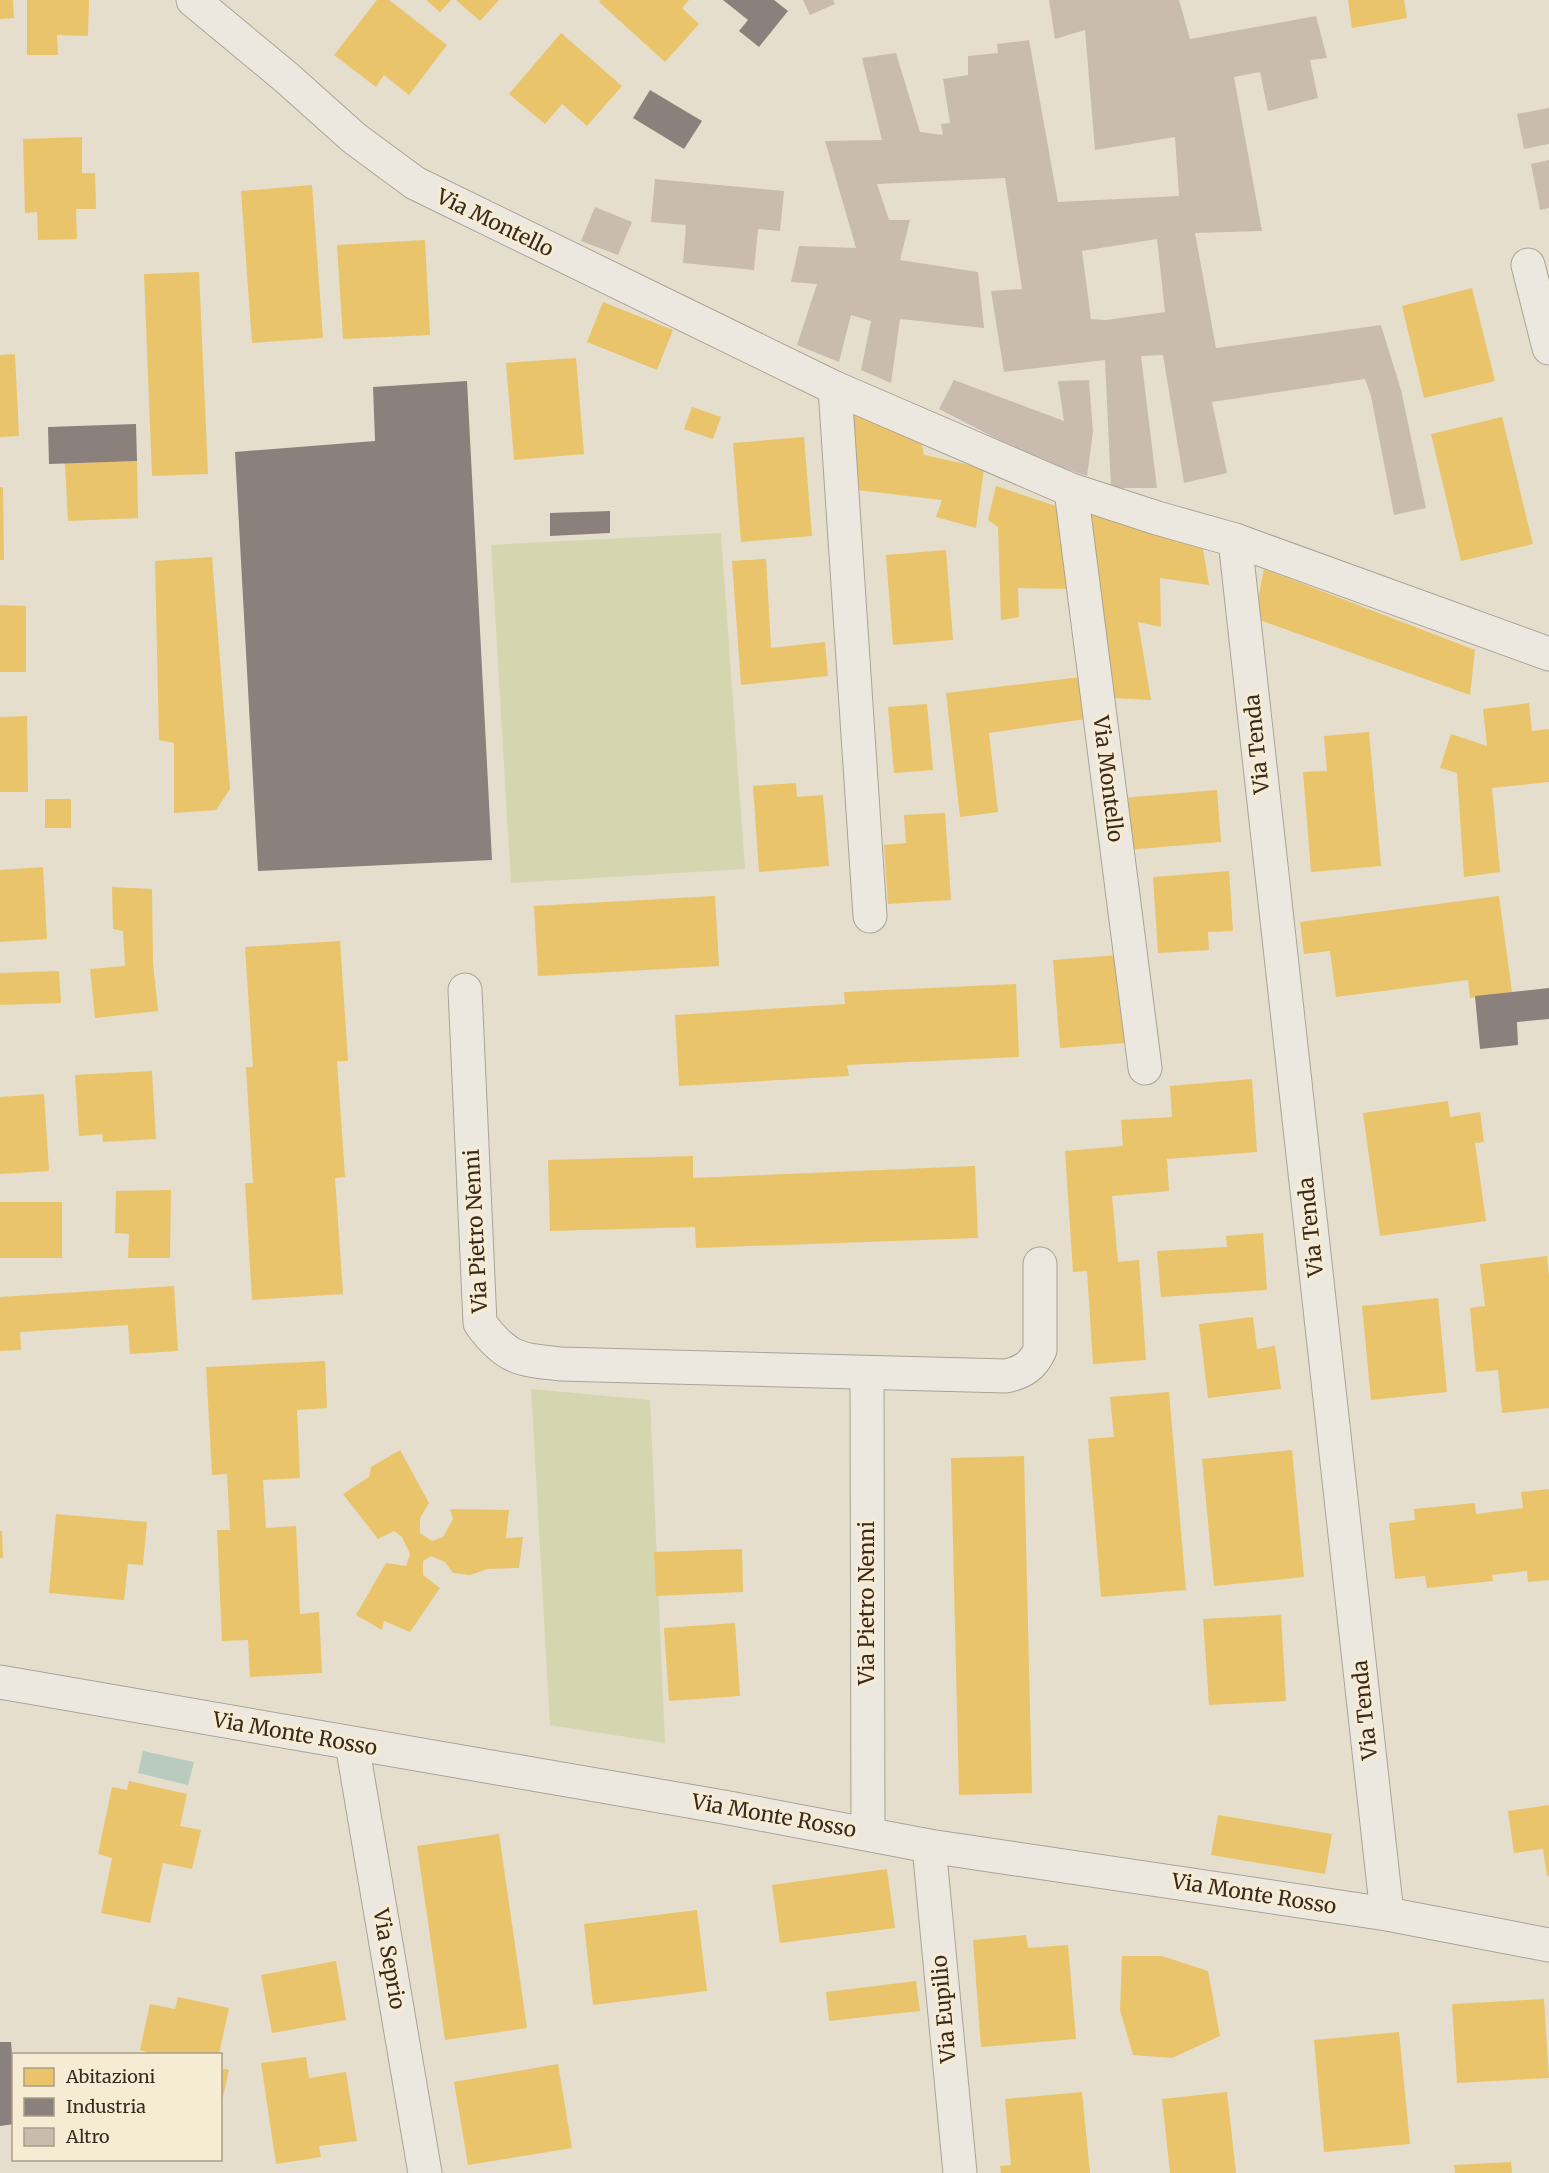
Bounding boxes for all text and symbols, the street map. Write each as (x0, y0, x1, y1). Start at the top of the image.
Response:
street label: Via Montello (431, 182, 558, 263)
street label: Via Tenda (1238, 693, 1275, 796)
street label: Via Montello (1087, 713, 1130, 844)
street label: Via Pietro Nenni (458, 1148, 493, 1315)
street label: Via Tenda (1292, 1176, 1329, 1279)
street label: Via Pietro Nenni (853, 1521, 880, 1686)
street label: Via Tenda (1346, 1659, 1383, 1762)
street label: Via Monte Rosso (210, 1706, 379, 1761)
street label: Via Monte Rosso (689, 1788, 858, 1843)
street label: Via Monte Rosso (1169, 1867, 1338, 1920)
street label: Via Seprio (367, 1905, 412, 2011)
street label: Via Eupilio (925, 1954, 962, 2065)
legend (12, 2053, 222, 2161)
text: Abitazioni (65, 2065, 156, 2088)
text: Industria (66, 2095, 146, 2118)
text: Altro (65, 2125, 110, 2148)

